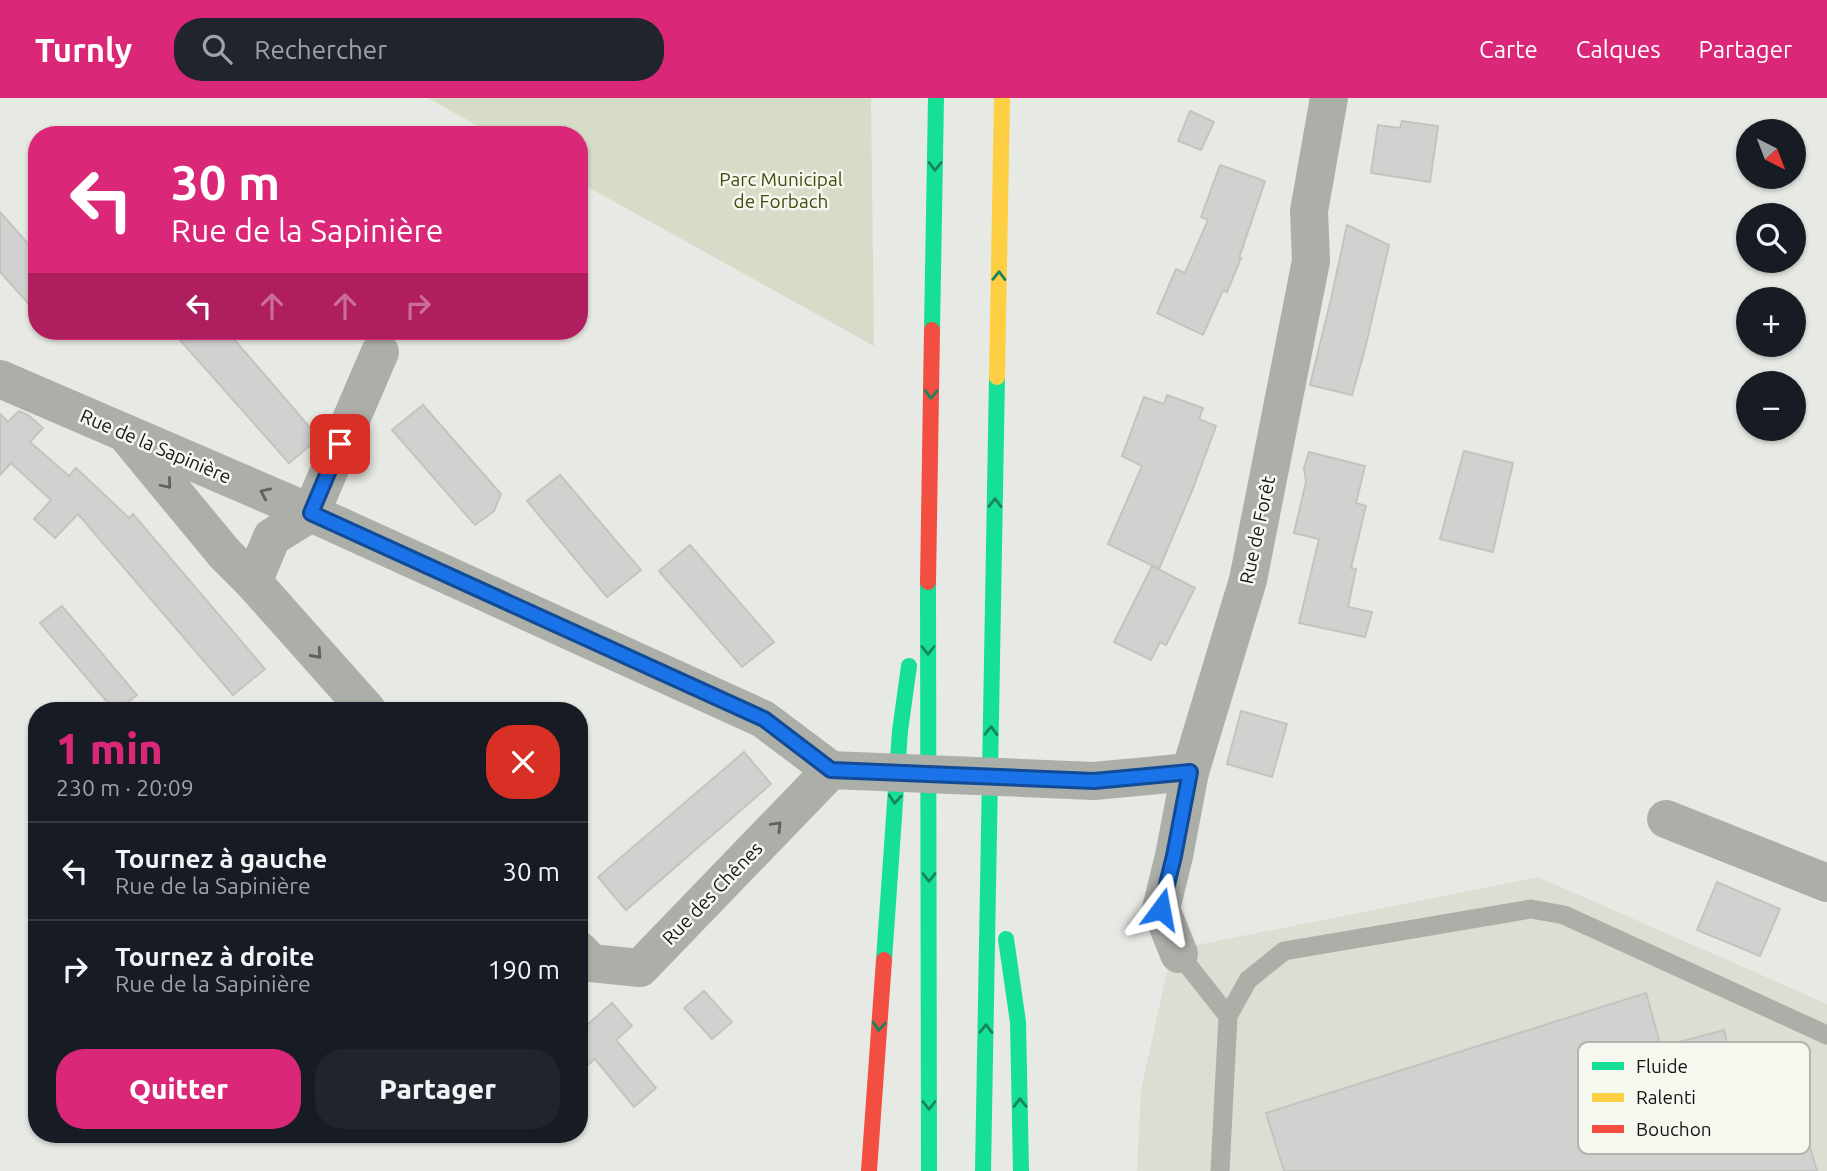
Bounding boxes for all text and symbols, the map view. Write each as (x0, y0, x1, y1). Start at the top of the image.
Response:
search box (174, 18, 664, 81)
icon: search (198, 30, 236, 68)
text: Turnly (35, 31, 132, 68)
text: Rechercher (254, 35, 387, 64)
text: Carte (1479, 36, 1538, 63)
text: Calques (1576, 36, 1661, 63)
text: Partager (1699, 36, 1792, 63)
north arrow (1736, 119, 1806, 189)
map controls (1736, 119, 1806, 441)
icon: left (56, 154, 147, 245)
text: 30 m (171, 154, 280, 209)
one-way arrow (927, 161, 943, 172)
park label: Parc Municipal de Forbach (719, 168, 843, 212)
button: search (1736, 203, 1806, 273)
text: Rue de la Sapinière (171, 212, 443, 248)
one-way arrow (991, 270, 1006, 281)
icon: left (180, 287, 218, 325)
icon: ahead (253, 287, 291, 325)
icon: ahead (326, 287, 364, 325)
icon: right (399, 287, 437, 325)
button: + (1736, 287, 1806, 357)
button: − (1736, 371, 1806, 441)
one-way arrow (923, 389, 939, 399)
street label: Rue de la Sapinière (77, 404, 235, 488)
pin (310, 414, 370, 474)
icon: arrive (321, 425, 359, 463)
street label: Rue de Forêt (1235, 474, 1279, 586)
one-way arrow (159, 475, 171, 488)
one-way arrow (260, 487, 272, 501)
one-way arrow (987, 498, 1002, 509)
one-way arrow (920, 645, 936, 656)
one-way arrow (309, 646, 321, 659)
text: 1 min (56, 725, 163, 772)
button: close (486, 725, 560, 799)
one-way arrow (983, 725, 999, 736)
text: 230 m · 20:09 (56, 775, 194, 800)
one-way arrow (888, 793, 903, 804)
one-way arrow (768, 821, 781, 834)
street label: Rue des Chênes (657, 837, 767, 949)
text: Tournez à gauche (115, 844, 327, 873)
icon: left (56, 852, 94, 890)
text: 30 m (502, 857, 560, 886)
position arrow (1124, 872, 1198, 946)
text: Rue de la Sapinière (115, 873, 311, 898)
one-way arrow (921, 873, 937, 883)
text: Tournez à droite (115, 942, 314, 971)
icon: right (56, 950, 94, 988)
text: 190 m (488, 955, 560, 984)
text: Rue de la Sapinière (115, 971, 311, 996)
one-way arrow (872, 1020, 887, 1031)
one-way arrow (978, 1024, 993, 1035)
legend (1578, 1042, 1810, 1154)
button: Quitter (56, 1049, 301, 1129)
button: Partager (315, 1049, 560, 1129)
text: Fluide (1636, 1055, 1688, 1077)
text: Ralenti (1636, 1086, 1696, 1108)
one-way arrow (1012, 1097, 1027, 1108)
one-way arrow (921, 1100, 937, 1111)
text: Bouchon (1636, 1118, 1712, 1140)

